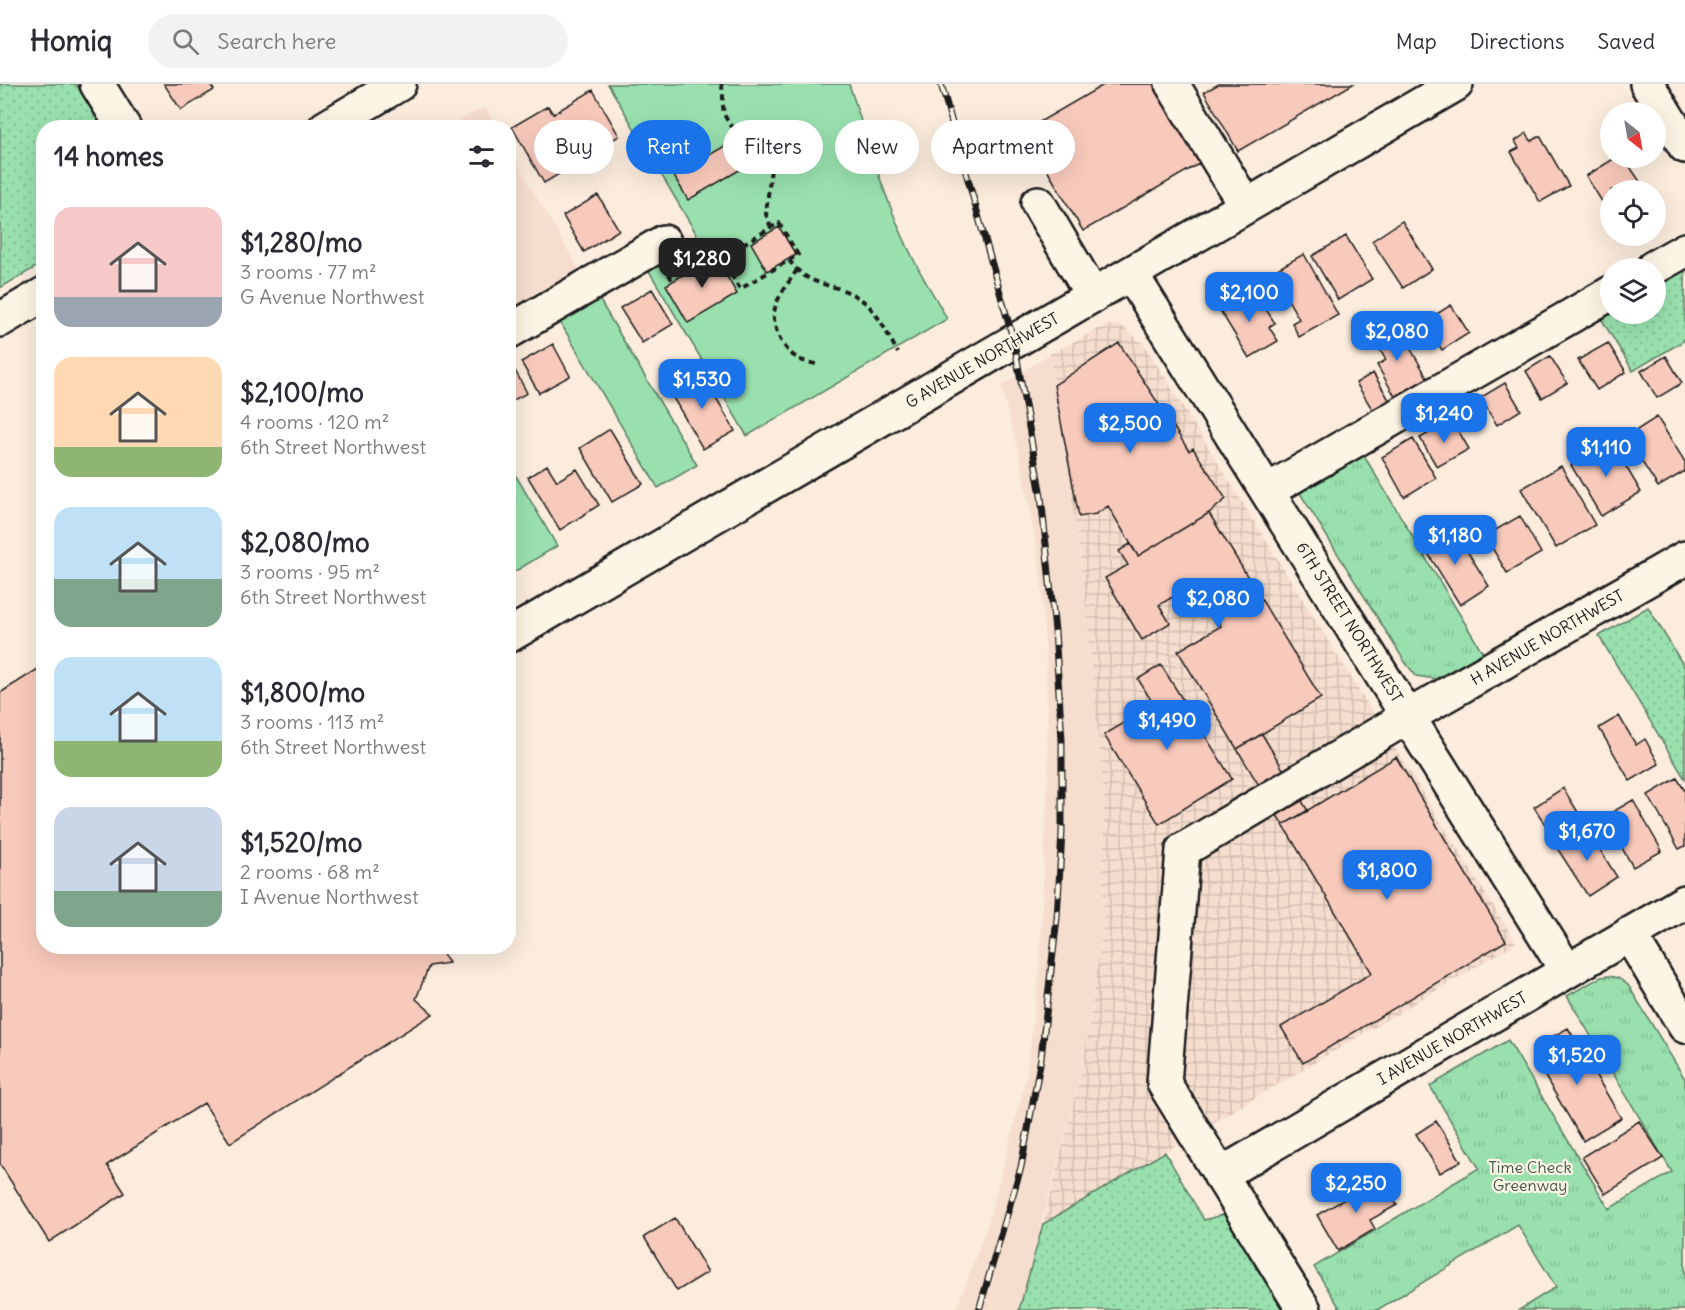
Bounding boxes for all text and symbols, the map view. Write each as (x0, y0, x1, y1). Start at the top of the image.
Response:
search box (148, 14, 568, 68)
text: Homiq (30, 23, 112, 59)
icon: search (169, 25, 202, 58)
text: Search here (217, 27, 336, 55)
text: Map (1396, 28, 1437, 55)
text: Directions (1470, 28, 1564, 55)
text: Saved (1597, 28, 1655, 55)
north arrow (1600, 102, 1666, 168)
map controls (1600, 102, 1666, 324)
chip: Buy (534, 120, 614, 174)
chip: Rent (626, 120, 711, 174)
chip: Filters (723, 120, 823, 174)
chip: New (835, 120, 919, 174)
chip: Apartment (931, 120, 1075, 174)
text: 14 homes (54, 140, 164, 173)
icon: filters (465, 140, 498, 173)
button: locate (1600, 180, 1666, 246)
text: $1,280/mo (240, 226, 362, 259)
icon: home (102, 231, 174, 303)
pin: $1,280 (653, 238, 751, 289)
text: $1,280 (673, 245, 731, 270)
button: layers (1600, 258, 1666, 324)
text: 3 rooms · 77 m² (240, 259, 377, 284)
pin: $2,100 (1200, 272, 1298, 323)
text: $2,100 (1219, 279, 1279, 304)
text: G Avenue Northwest (240, 284, 425, 309)
street label: G AVENUE NORTHWEST (902, 308, 1062, 412)
pin: $2,080 (1348, 311, 1446, 362)
text: $2,080 (1365, 318, 1429, 343)
pin: $1,530 (653, 359, 751, 410)
text: $1,530 (673, 366, 731, 391)
text: $2,100/mo (240, 376, 364, 409)
icon: home (102, 381, 174, 453)
pin: $1,240 (1395, 393, 1493, 444)
text: $1,240 (1415, 400, 1473, 425)
pin: $2,500 (1081, 403, 1179, 454)
text: 4 rooms · 120 m² (240, 409, 389, 434)
text: $2,500 (1098, 410, 1162, 435)
pin: $1,110 (1557, 427, 1655, 478)
text: 6th Street Northwest (240, 434, 426, 459)
text: $1,110 (1580, 434, 1632, 459)
pin: $1,180 (1406, 515, 1504, 566)
text: $1,180 (1428, 522, 1482, 547)
text: $2,080/mo (240, 526, 370, 559)
icon: home (102, 531, 174, 603)
street label: 6TH STREET NORTHWEST (1292, 538, 1408, 706)
text: 3 rooms · 95 m² (240, 559, 380, 584)
pin: $2,080 (1169, 578, 1267, 629)
text: 6th Street Northwest (240, 584, 426, 609)
text: $2,080 (1186, 585, 1250, 610)
street label: H AVENUE NORTHWEST (1467, 585, 1627, 689)
text: $1,800/mo (240, 676, 365, 709)
icon: home (102, 681, 174, 753)
pin: $1,490 (1118, 700, 1216, 751)
text: $1,490 (1138, 707, 1196, 732)
text: 3 rooms · 113 m² (240, 709, 384, 734)
text: 6th Street Northwest (240, 734, 426, 759)
pin: $1,670 (1538, 811, 1636, 862)
text: $1,670 (1558, 818, 1616, 843)
text: $1,520/mo (240, 826, 362, 859)
icon: home (102, 831, 174, 903)
pin: $1,800 (1338, 850, 1436, 901)
text: $1,800 (1357, 857, 1417, 882)
text: 2 rooms · 68 m² (240, 859, 380, 884)
text: I Avenue Northwest (240, 884, 419, 909)
street label: I AVENUE NORTHWEST (1374, 987, 1530, 1089)
pin: $1,520 (1528, 1035, 1626, 1086)
text: $1,520 (1548, 1042, 1606, 1067)
park label: Time Check Greenway (1488, 1157, 1572, 1195)
pin: $2,250 (1307, 1163, 1405, 1214)
text: $2,250 (1325, 1170, 1387, 1195)

